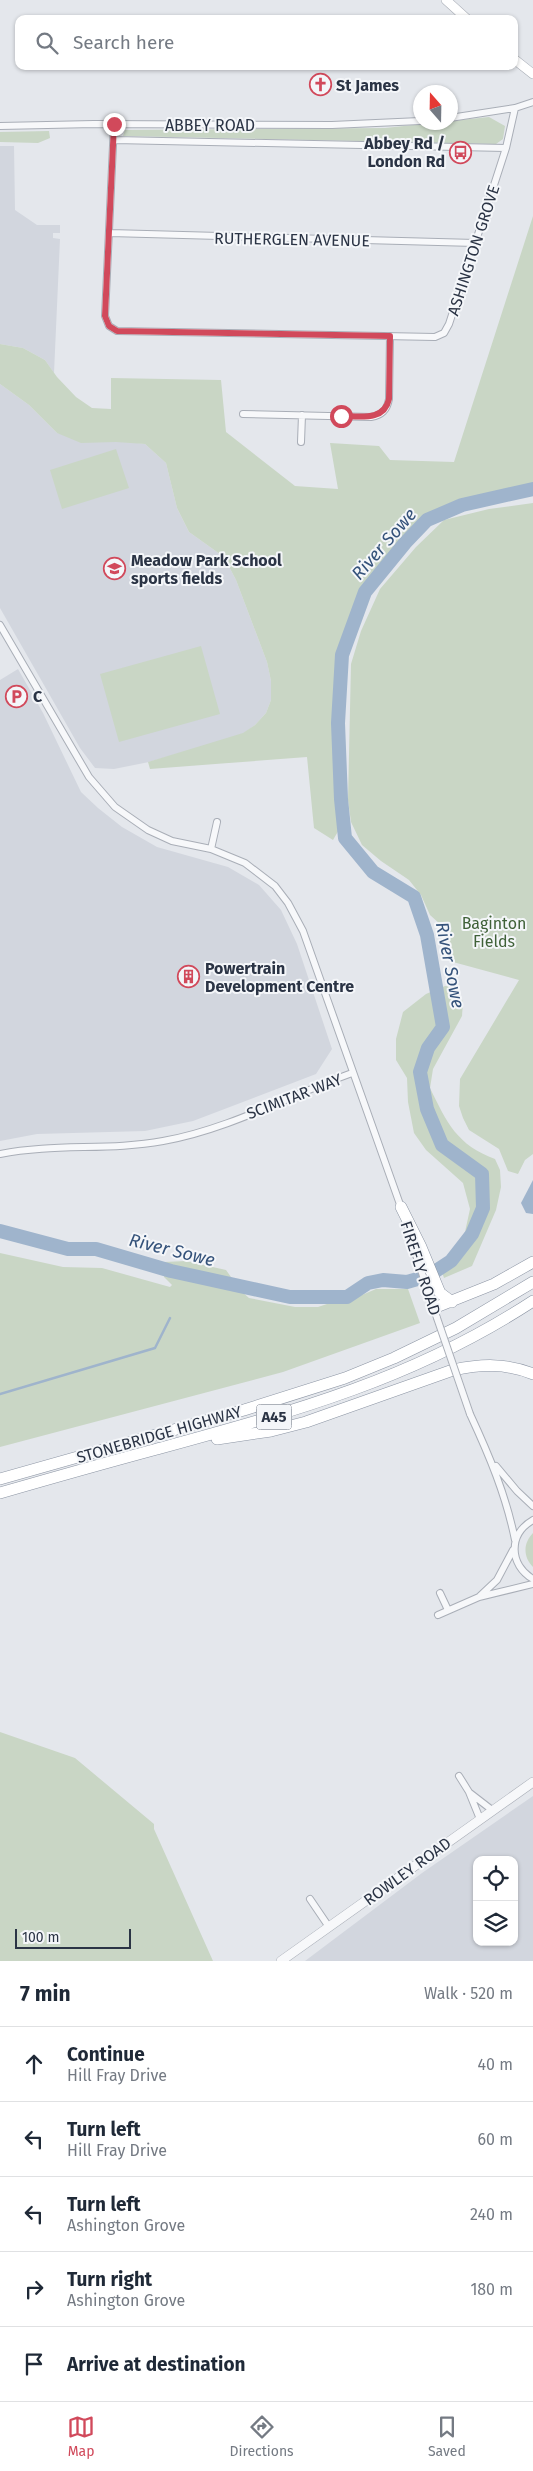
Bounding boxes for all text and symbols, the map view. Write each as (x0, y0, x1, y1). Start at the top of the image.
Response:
search box (15, 15, 518, 70)
icon: search (33, 29, 61, 57)
text: Search here (73, 31, 174, 54)
church icon: St James (308, 73, 332, 97)
place label: St James (336, 76, 399, 95)
north arrow (413, 85, 458, 130)
route end (103, 113, 126, 136)
street label: ABBEY ROAD (165, 116, 255, 135)
place label: Abbey Rd / London Rd (363, 134, 445, 171)
bus stop icon: Abbey Rd / London Rd (449, 140, 473, 164)
street label: ASHINGTON GROVE (443, 182, 504, 318)
street label: RUTHERGLEN AVENUE (214, 229, 370, 250)
route start (330, 405, 353, 428)
water label: River Sowe (347, 504, 421, 584)
place label: Meadow Park School sports fields (131, 551, 282, 588)
school or university icon: Meadow Park School sports fields (103, 557, 127, 581)
parking icon: C (5, 684, 29, 708)
place label: C (33, 687, 43, 706)
park label: Baginton Fields (462, 914, 526, 951)
water label: River Sowe (431, 920, 469, 1010)
place label: Powertrain Development Centre (205, 959, 354, 996)
building icon: Powertrain Development Centre (177, 965, 201, 989)
street label: SCIMITAR WAY (244, 1070, 345, 1123)
street label: FIREFLY ROAD (396, 1219, 445, 1318)
water label: River Sowe (127, 1229, 217, 1271)
street label: STONEBRIDGE HIGHWAY (74, 1402, 244, 1467)
road number: A45 (256, 1404, 292, 1430)
street label: ROWLEY ROAD (360, 1833, 455, 1909)
map controls (473, 1856, 518, 1946)
button: locate (473, 1856, 518, 1901)
button: layers (473, 1901, 518, 1946)
scale bar (15, 1926, 131, 1949)
text: 100 m (22, 1929, 59, 1946)
text: 7 min (20, 1981, 71, 2007)
text: Walk · 520 m (424, 1984, 513, 2003)
text: Continue (67, 2043, 145, 2066)
icon: ahead (20, 2050, 48, 2078)
text: 40 m (478, 2055, 513, 2074)
text: Hill Fray Drive (67, 2066, 167, 2085)
text: Turn left (67, 2118, 141, 2141)
icon: left (20, 2125, 48, 2153)
text: 60 m (478, 2130, 513, 2149)
text: Hill Fray Drive (67, 2141, 167, 2160)
text: Turn left (67, 2193, 141, 2216)
icon: left (20, 2200, 48, 2228)
text: 240 m (470, 2205, 513, 2224)
text: Ashington Grove (67, 2216, 185, 2235)
text: Turn right (67, 2268, 152, 2291)
icon: right (20, 2275, 48, 2303)
text: 180 m (470, 2280, 513, 2299)
text: Ashington Grove (67, 2291, 185, 2310)
icon: arrive (20, 2350, 48, 2378)
text: Arrive at destination (67, 2353, 246, 2376)
tab: Map (67, 2413, 95, 2460)
tab: Directions (229, 2413, 294, 2460)
tab: Saved (428, 2413, 466, 2460)

